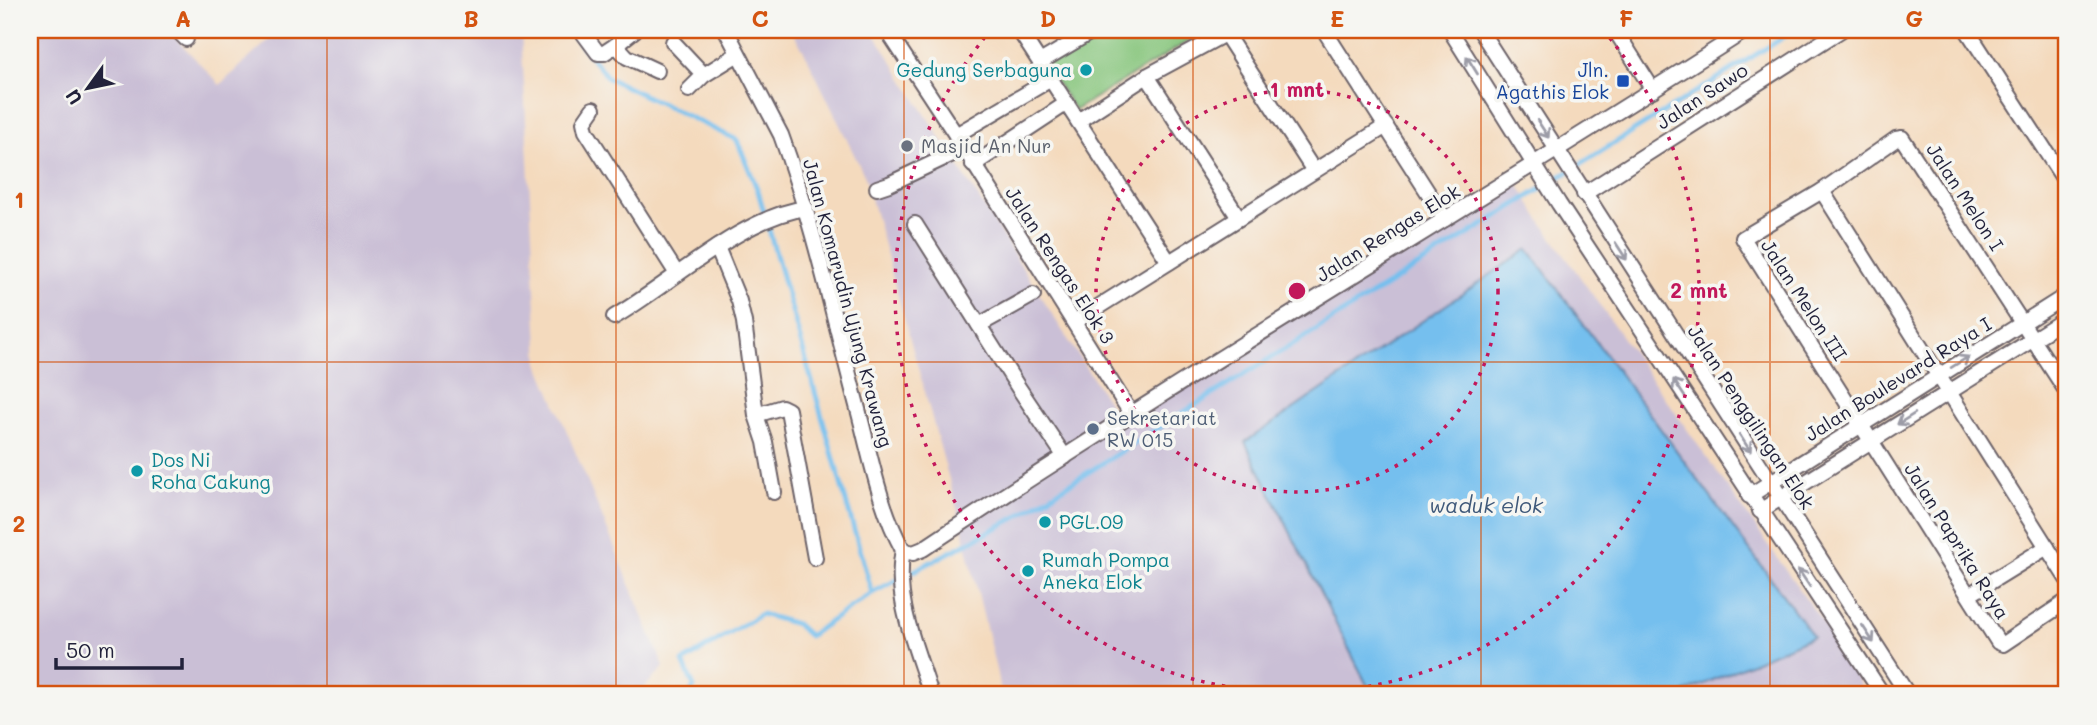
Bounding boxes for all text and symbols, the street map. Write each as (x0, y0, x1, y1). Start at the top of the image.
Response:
text: A (175, 3, 191, 33)
text: B (463, 3, 479, 33)
text: C (751, 3, 769, 33)
text: D (1040, 3, 1056, 33)
text: E (1330, 3, 1344, 33)
text: F (1619, 3, 1633, 33)
text: G (1905, 3, 1923, 33)
north arrow (52, 52, 122, 122)
one-way arrow (1465, 56, 1479, 76)
place label: Gedung Serbaguna (896, 57, 1072, 82)
place label: Jln. Agathis Elok (1496, 57, 1609, 104)
street label: Jalan Sawo (1651, 57, 1752, 134)
marker: Gedung Serbaguna (1078, 62, 1094, 78)
marker: Jln. Agathis Elok (1615, 73, 1631, 89)
text: 1 mnt (1270, 75, 1324, 102)
text: U (59, 85, 87, 110)
one-way arrow (1536, 118, 1550, 138)
place label: Masjid An Nur (921, 133, 1051, 158)
marker: Masjid An Nur (899, 138, 915, 154)
street label: Jalan Melon I (1921, 138, 2009, 255)
street label: Jalan Komarudin Ujung Krawang (798, 156, 899, 450)
street label: Jalan Rengas Elok (1311, 178, 1464, 287)
street label: Jalan Rengas Elok 3 (1000, 181, 1121, 348)
text: 1 (14, 184, 24, 214)
street label: Jalan Melon III (1756, 234, 1853, 365)
one-way arrow (1615, 241, 1629, 261)
text: 2 mnt (1670, 276, 1728, 303)
centre of rings (1285, 279, 1309, 303)
street label: Jalan Boulevard Raya I (1800, 311, 1996, 446)
street label: Jalan Penggilingan Elok (1682, 320, 1820, 514)
one-way arrow (1950, 355, 1970, 369)
one-way arrow (1671, 378, 1685, 398)
place label: Sekretariat RW 015 (1107, 405, 1217, 452)
one-way arrow (1896, 413, 1916, 427)
marker: Sekretariat RW 015 (1085, 421, 1101, 437)
one-way arrow (1738, 432, 1752, 452)
place label: Dos Ni Roha Cakung (151, 447, 271, 494)
street label: Jalan Paprika Raya (1899, 458, 2016, 624)
marker: Dos Ni Roha Cakung (129, 463, 145, 479)
water label: waduk elok (1429, 491, 1544, 518)
text: 2 (13, 508, 25, 538)
place label: PGL.09 (1059, 509, 1123, 534)
marker: PGL.09 (1037, 514, 1053, 530)
place label: Rumah Pompa Aneka Elok (1042, 547, 1170, 594)
marker: Rumah Pompa Aneka Elok (1020, 563, 1036, 579)
one-way arrow (1797, 568, 1811, 588)
one-way arrow (1861, 623, 1875, 643)
scale bar (56, 627, 182, 671)
text: 50 m (66, 636, 115, 663)

